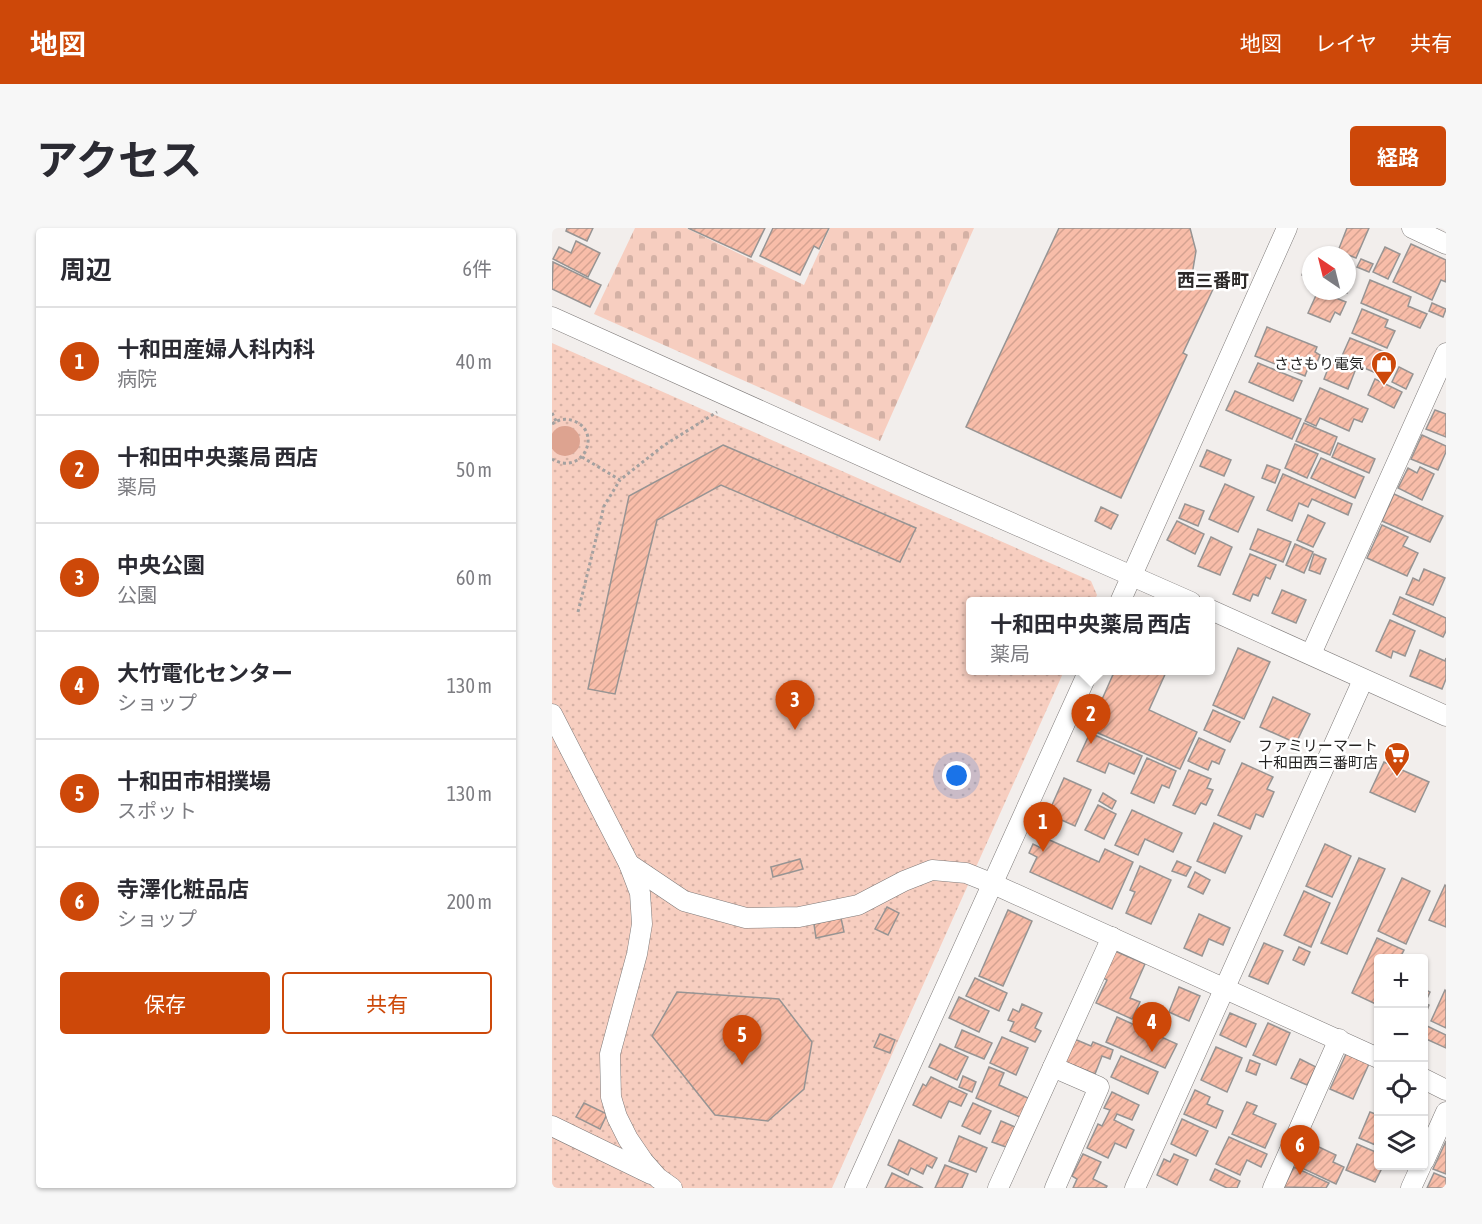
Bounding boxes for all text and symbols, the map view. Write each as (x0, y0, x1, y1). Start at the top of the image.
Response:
text: 地図 (30, 28, 86, 60)
text: 地図 (1240, 31, 1282, 55)
text: レイヤ (1315, 31, 1377, 55)
text: 共有 (1410, 31, 1452, 55)
button: 経路 (1350, 126, 1446, 186)
text: アクセス (36, 136, 202, 184)
north arrow (1302, 246, 1356, 300)
text: 周辺 (60, 255, 112, 285)
text: 6件 (463, 257, 492, 280)
district label: 西三番町 (1177, 270, 1249, 291)
text: 十和田産婦人科内科 (117, 336, 315, 362)
shop icon: ささもり電気 (1369, 349, 1399, 387)
text: 1 (75, 350, 84, 373)
text: 40 m (456, 350, 492, 373)
place label: ささもり電気 (1274, 355, 1364, 372)
text: 病院 (117, 367, 157, 390)
text: 十和田中央薬局 西店 (117, 444, 318, 470)
text: 2 (75, 458, 84, 481)
text: 50 m (456, 458, 492, 481)
text: 薬局 (117, 475, 157, 498)
text: 中央公園 (117, 552, 205, 578)
text: 3 (75, 566, 84, 589)
text: 60 m (456, 566, 492, 589)
text: 公園 (117, 583, 157, 606)
popup (966, 597, 1215, 675)
text: 十和田中央薬局 西店 (990, 611, 1191, 637)
text: 薬局 (990, 642, 1030, 665)
text: 大竹電化センター (117, 660, 293, 686)
text: 4 (75, 674, 84, 697)
text: 130 m (447, 674, 492, 697)
pin: 3 (776, 680, 814, 730)
text: ショップ (117, 691, 197, 714)
pin: 2 (1072, 694, 1110, 744)
place label: ファミリーマート 十和田西三番町店 (1258, 737, 1378, 771)
supermarket icon: ファミリーマート 十和田西三番町店 (1382, 740, 1412, 778)
your location (942, 761, 971, 790)
text: 十和田市相撲場 (117, 768, 271, 794)
text: 5 (75, 782, 84, 805)
text: 130 m (447, 782, 492, 805)
text: スポット (117, 799, 197, 822)
pin: 1 (1024, 802, 1062, 852)
text: 寺澤化粧品店 (117, 876, 249, 902)
text: 6 (75, 890, 84, 913)
text: 200 m (447, 890, 492, 913)
text: ショップ (117, 907, 197, 930)
map controls (1374, 954, 1428, 1170)
button: + (1374, 954, 1428, 1008)
button: 保存 (60, 972, 270, 1034)
button: 共有 (282, 972, 492, 1034)
pin: 4 (1132, 1002, 1172, 1052)
button: − (1374, 1008, 1428, 1062)
pin: 5 (722, 1016, 762, 1065)
button: locate (1374, 1062, 1428, 1116)
button: layers (1374, 1116, 1428, 1170)
pin: 6 (1280, 1126, 1320, 1175)

